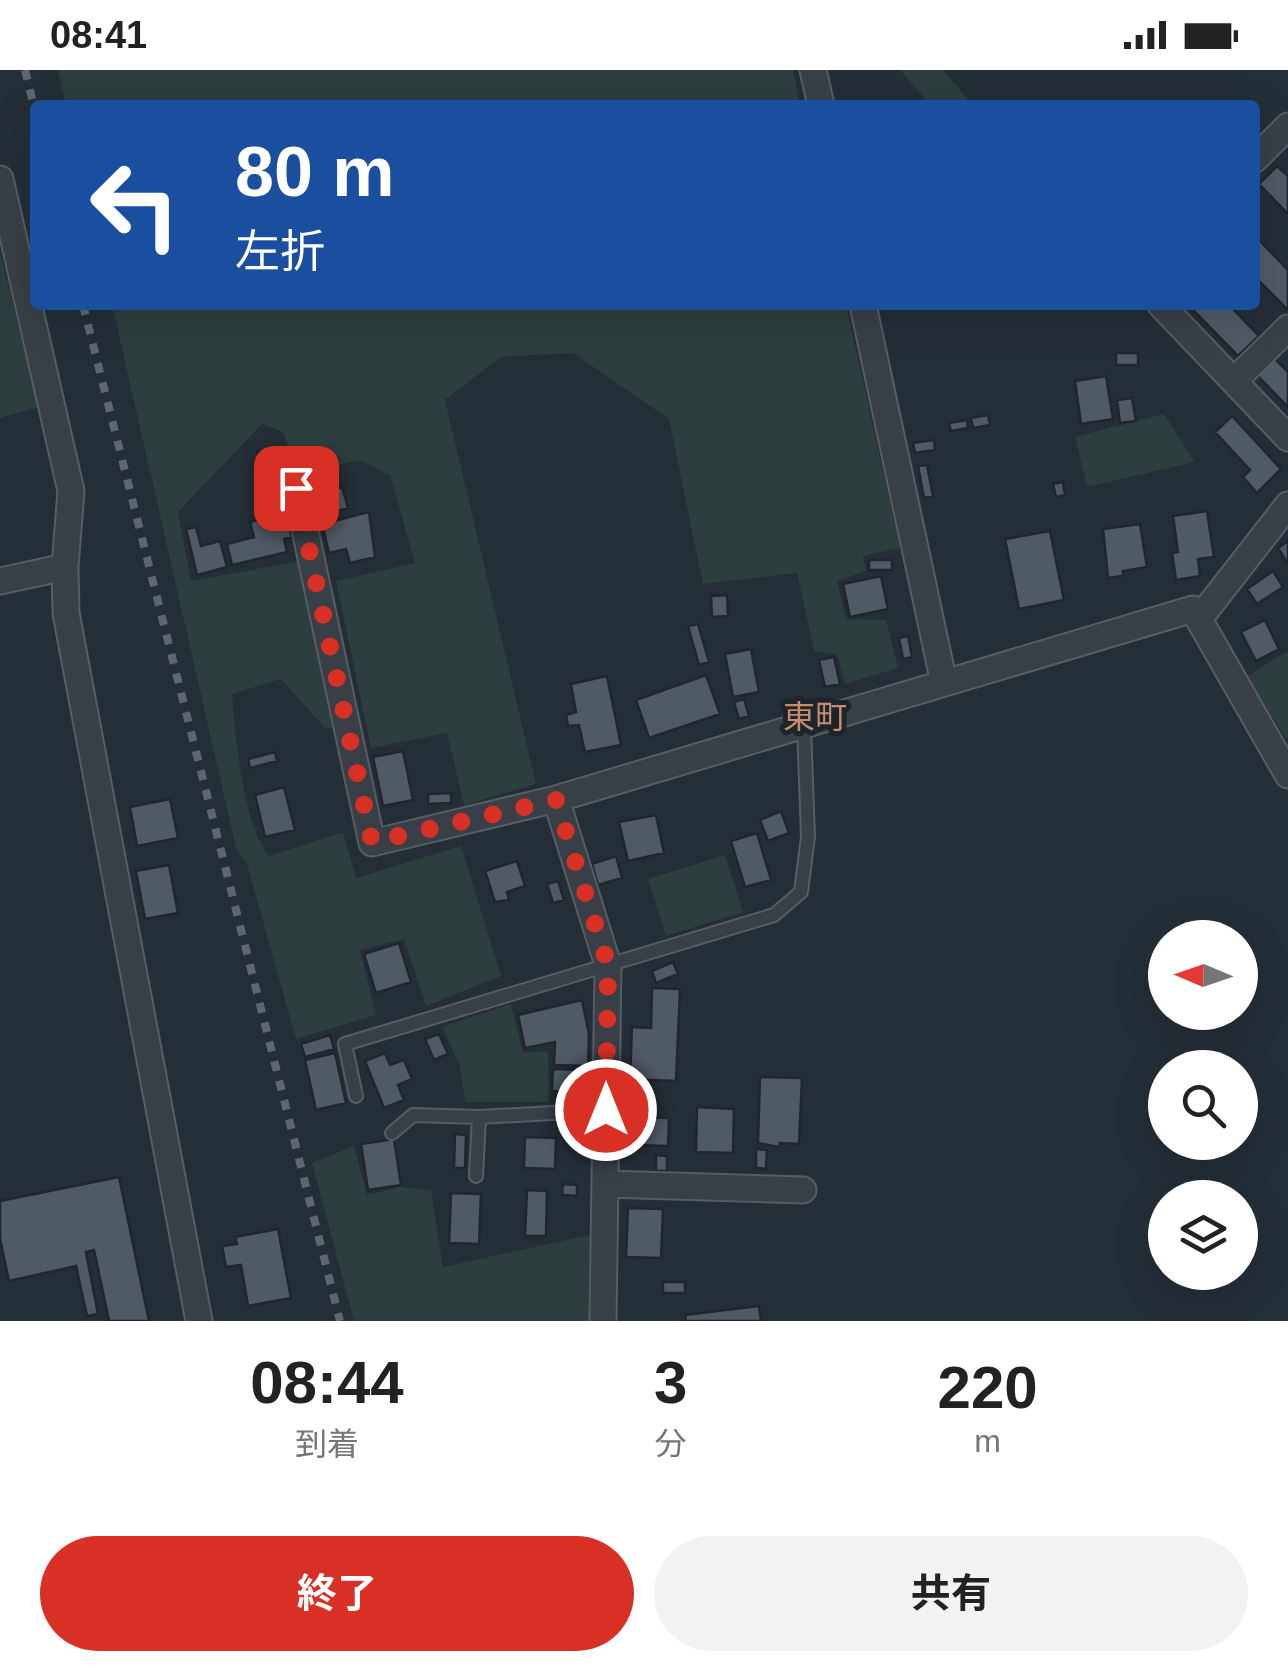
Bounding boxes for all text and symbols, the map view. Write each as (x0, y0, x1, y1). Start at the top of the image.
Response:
text: 08:41 (50, 14, 147, 56)
text: 80 m (235, 133, 395, 211)
icon: left (70, 140, 200, 270)
text: 左折 (235, 226, 325, 277)
pin (254, 446, 339, 531)
icon: arrive (269, 461, 324, 516)
district label: 東町 (783, 699, 847, 735)
north arrow (1148, 920, 1258, 1030)
map controls (1148, 920, 1258, 1290)
button: search (1148, 1050, 1258, 1160)
position arrow (554, 1058, 658, 1162)
button: layers (1148, 1180, 1258, 1290)
text: 08:44 (250, 1349, 404, 1416)
text: 3 (654, 1349, 687, 1416)
text: 220 (938, 1354, 1038, 1421)
text: m (974, 1423, 1001, 1459)
text: 到着 (295, 1426, 359, 1462)
text: 分 (655, 1426, 687, 1462)
button: 終了 (40, 1536, 634, 1651)
button: 共有 (654, 1536, 1248, 1651)

